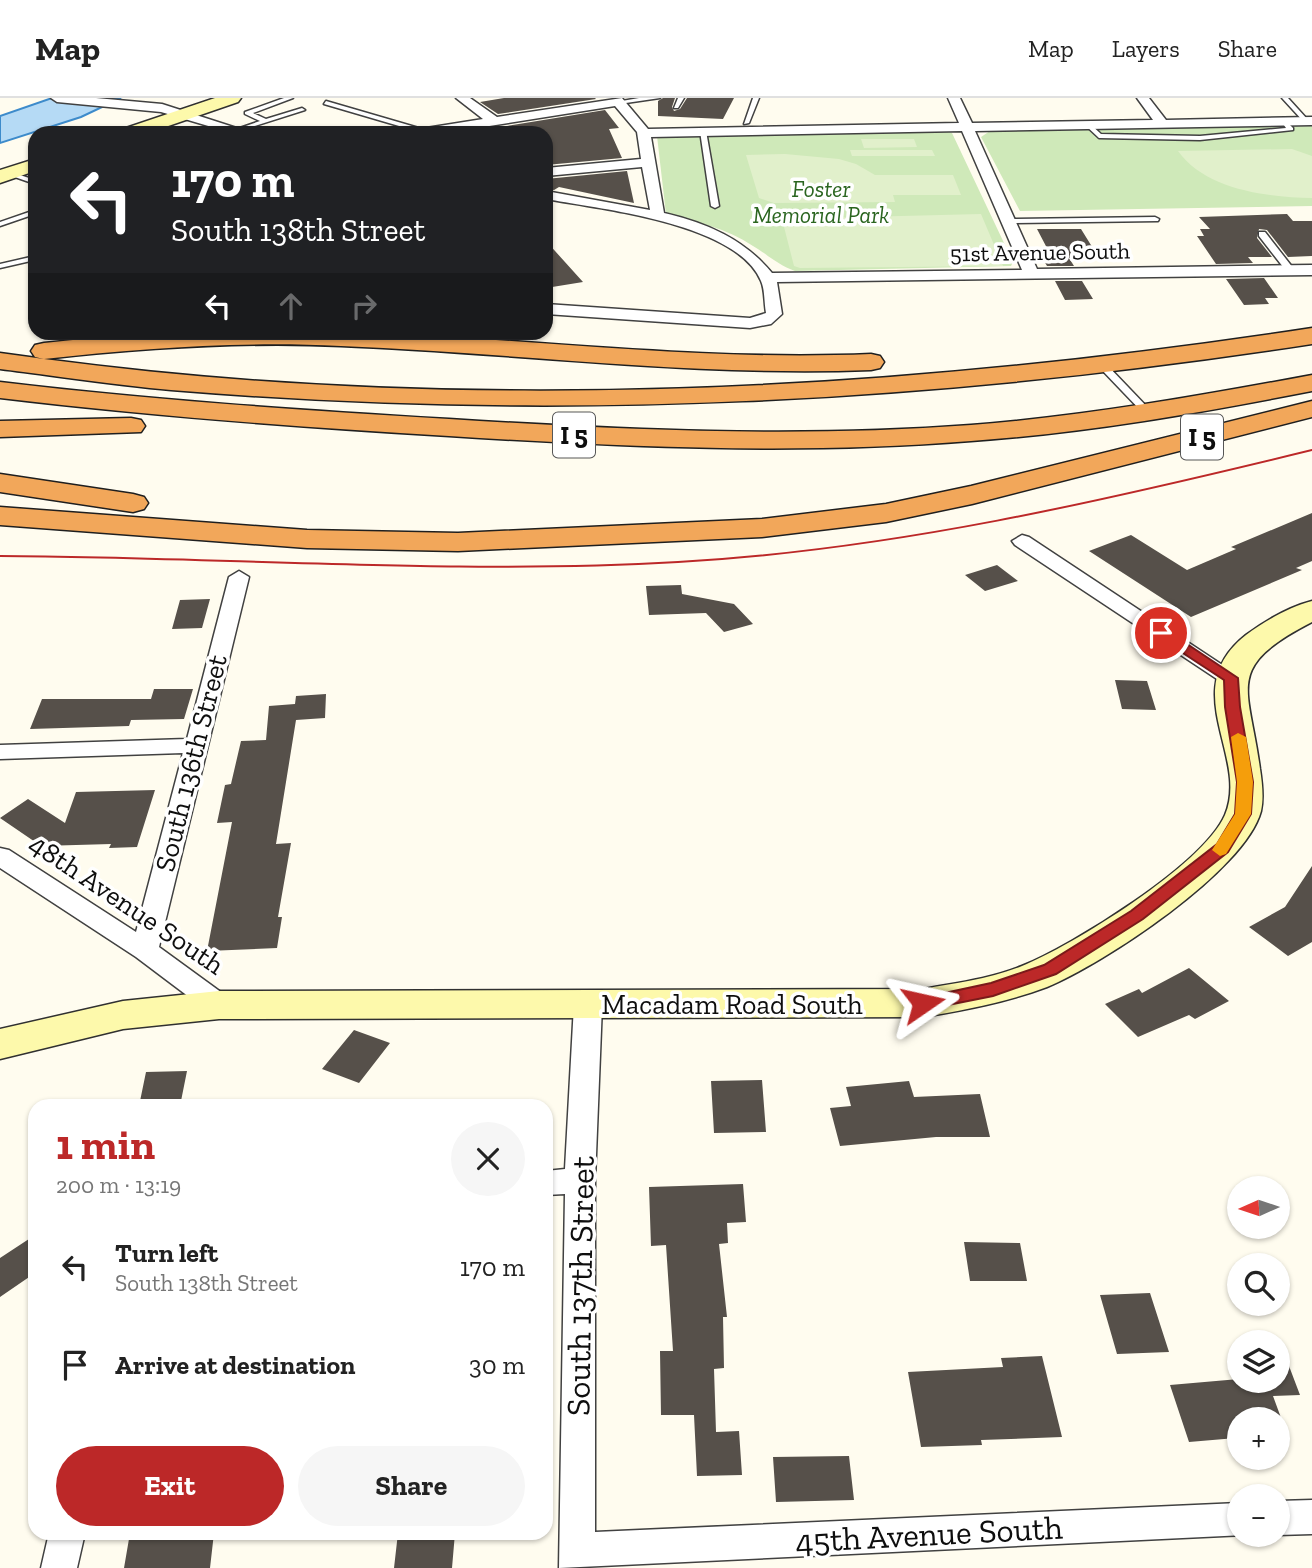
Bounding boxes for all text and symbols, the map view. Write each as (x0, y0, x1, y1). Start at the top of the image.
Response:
text: Map (35, 29, 100, 68)
text: Map (1028, 34, 1074, 63)
text: Layers (1112, 34, 1180, 63)
text: Share (1218, 34, 1277, 63)
text: 170 m (171, 151, 294, 210)
icon: left (56, 154, 147, 245)
park label: Foster Memorial Park (753, 175, 889, 229)
text: South 138th Street (171, 211, 425, 249)
street label: 51st Avenue South (950, 236, 1130, 268)
icon: left (199, 287, 237, 325)
icon: ahead (272, 287, 310, 325)
icon: right (345, 287, 383, 325)
road number: I 5 (553, 412, 595, 458)
road number: I 5 (1181, 414, 1223, 460)
pin (1131, 603, 1191, 663)
icon: arrive (1142, 614, 1180, 652)
street label: South 136th Street (148, 651, 234, 875)
street label: 48th Avenue South (23, 827, 231, 981)
position arrow (886, 966, 960, 1040)
street label: Macadam Road South (601, 988, 863, 1021)
text: 1 min (56, 1119, 155, 1170)
button: close (451, 1122, 525, 1196)
street label: South 137th Street (558, 1155, 602, 1416)
text: 200 m · 13:19 (56, 1171, 181, 1199)
north arrow (1227, 1176, 1290, 1239)
map controls (1227, 1176, 1290, 1547)
text: Turn left (115, 1237, 218, 1269)
icon: left (56, 1248, 94, 1286)
text: 170 m (460, 1251, 525, 1283)
button: search (1227, 1253, 1290, 1316)
text: South 138th Street (115, 1269, 298, 1297)
button: layers (1227, 1330, 1290, 1393)
icon: arrive (56, 1346, 94, 1384)
text: Arrive at destination (115, 1349, 355, 1381)
text: 30 m (469, 1349, 525, 1381)
button: + (1227, 1407, 1290, 1470)
button: Exit (56, 1446, 284, 1526)
button: Share (298, 1446, 525, 1526)
button: − (1227, 1484, 1290, 1547)
street label: 45th Avenue South (794, 1508, 1064, 1560)

